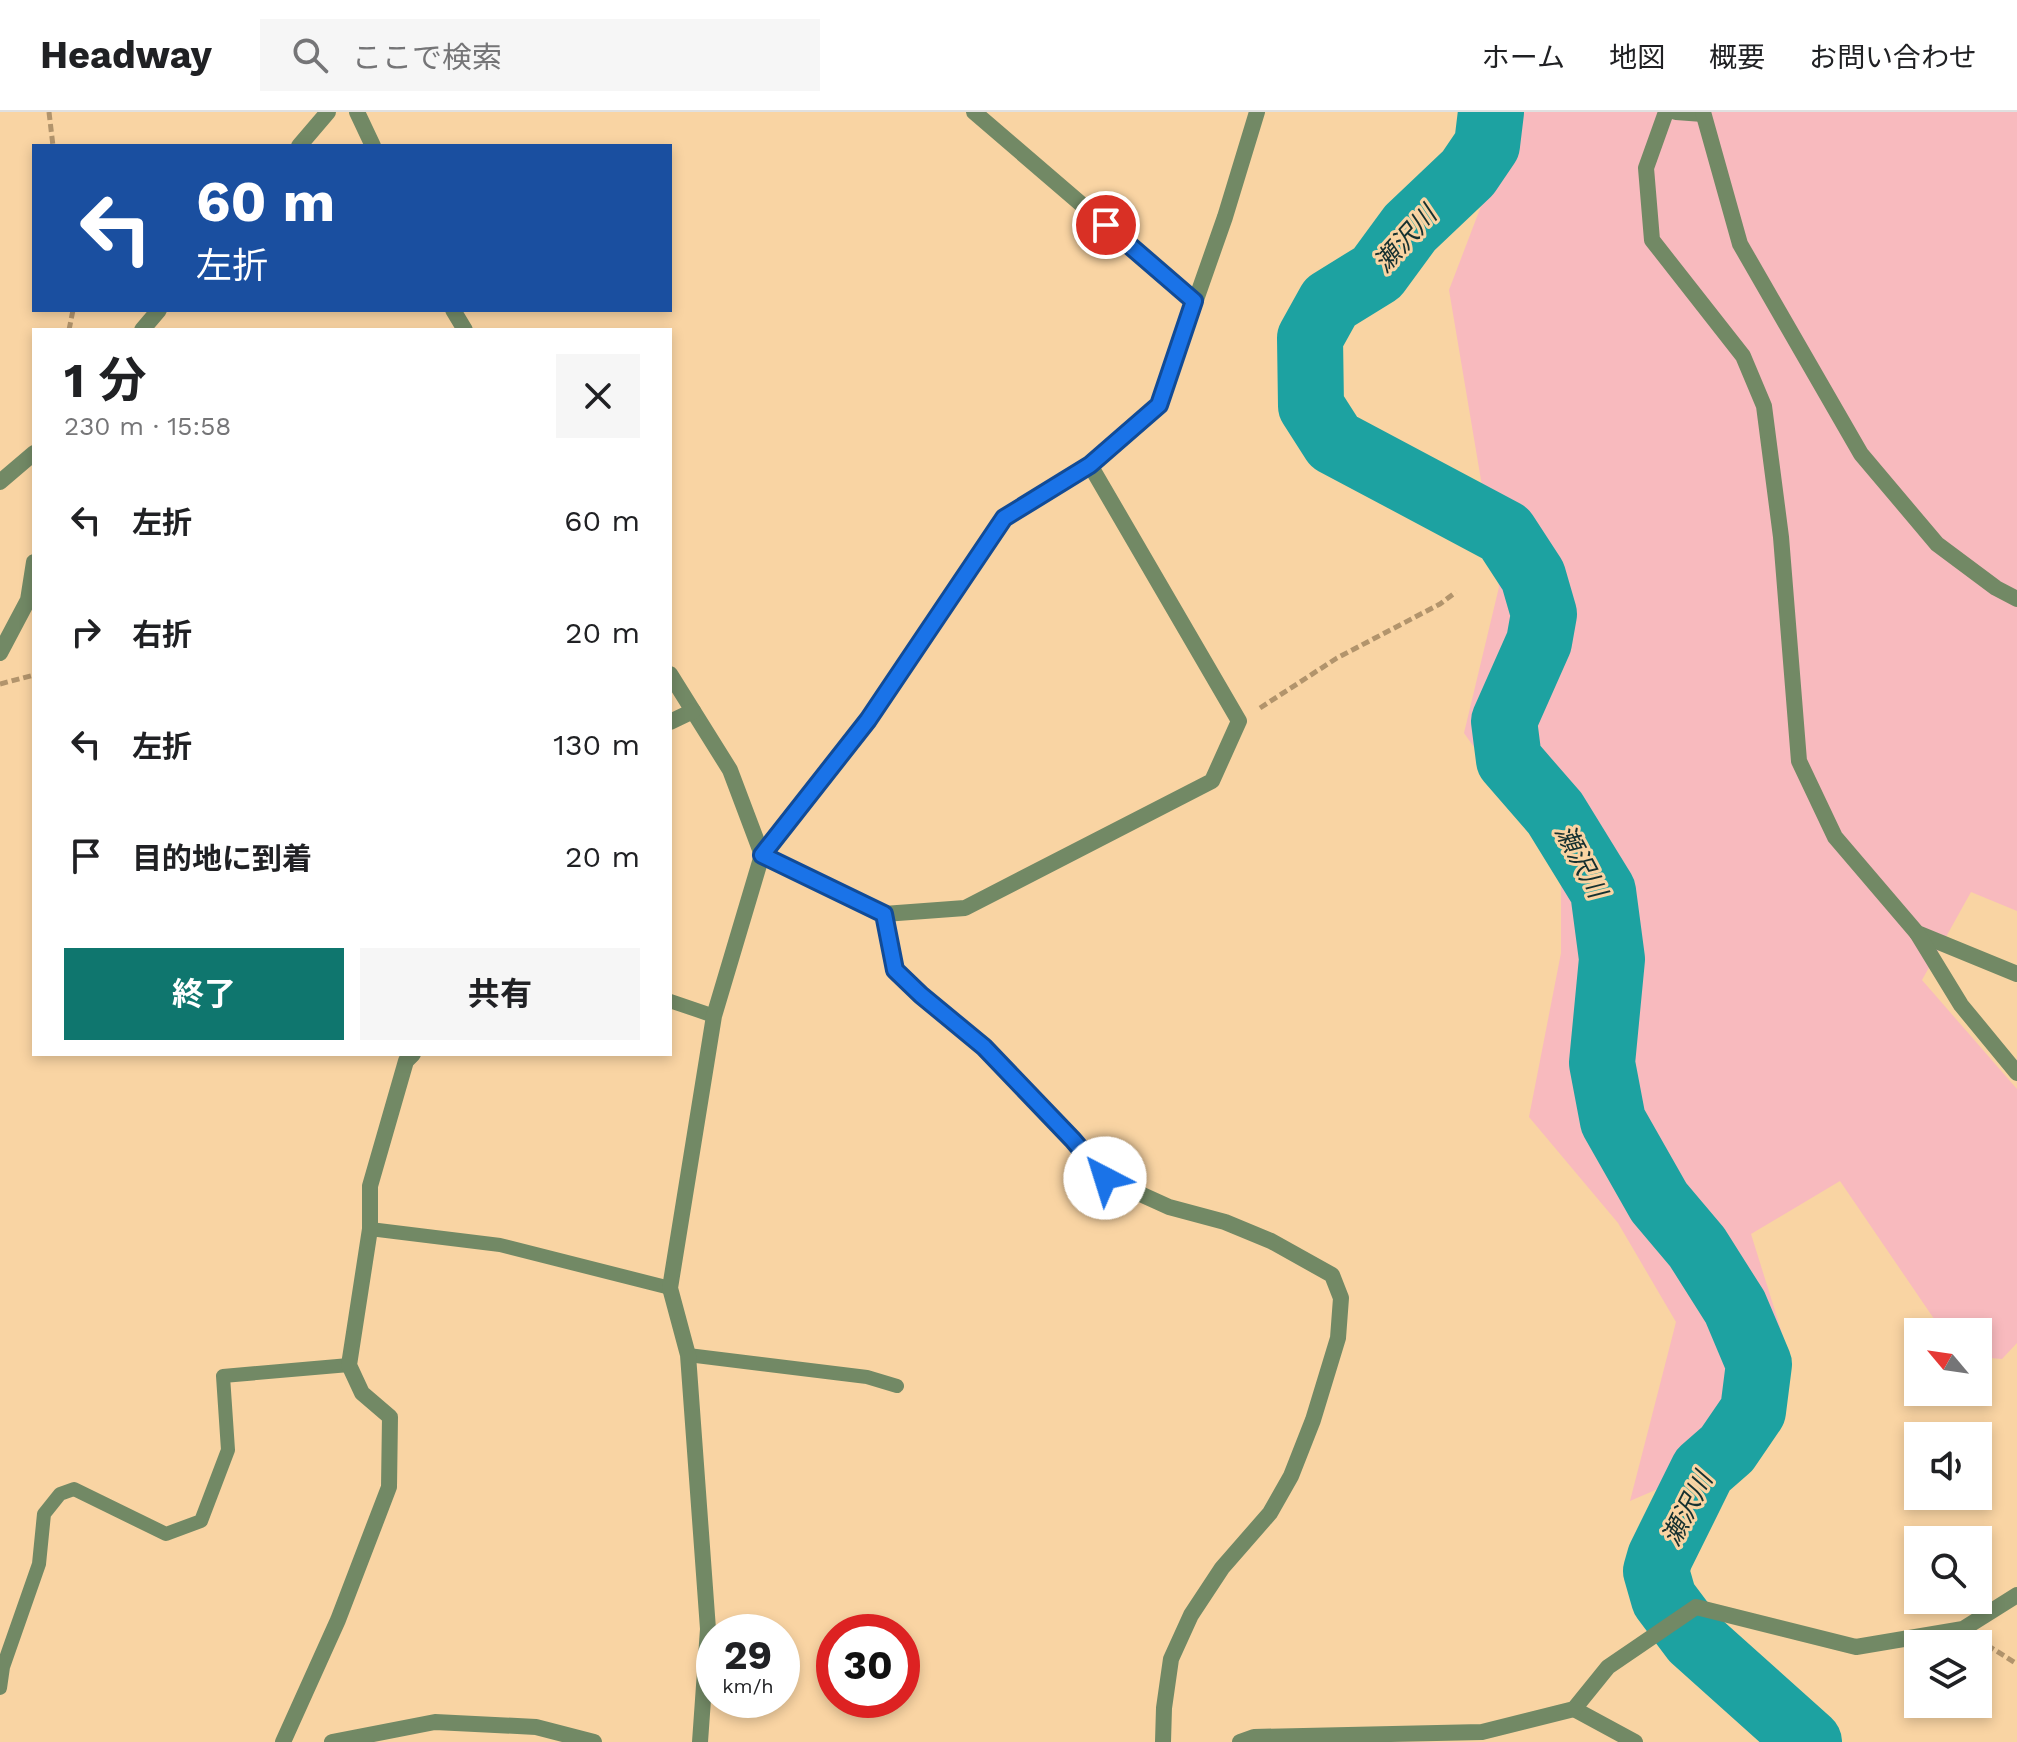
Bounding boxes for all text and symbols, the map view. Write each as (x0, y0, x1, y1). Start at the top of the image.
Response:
search box (260, 19, 820, 91)
text: Headway (40, 33, 212, 77)
icon: search (288, 33, 332, 77)
text: ここで検索 (352, 40, 502, 75)
text: ホーム (1482, 41, 1565, 74)
text: 地図 (1609, 41, 1665, 74)
text: 概要 (1709, 41, 1765, 74)
text: お問い合わせ (1809, 41, 1977, 74)
text: 60 m (196, 169, 335, 235)
icon: left (64, 176, 168, 280)
pin (1072, 191, 1140, 259)
water label: 瀬沢川 (1368, 198, 1444, 278)
icon: arrive (1084, 203, 1128, 247)
text: 左折 (196, 245, 268, 287)
text: 1 分 (64, 352, 146, 409)
button: close (556, 354, 640, 438)
text: 230 m · 15:58 (64, 411, 231, 441)
icon: left (64, 498, 108, 542)
text: 60 m (564, 503, 640, 538)
text: 左折 (132, 505, 192, 540)
icon: right (64, 610, 108, 654)
text: 20 m (565, 615, 640, 650)
text: 右折 (132, 617, 192, 652)
icon: left (64, 722, 108, 766)
text: 130 m (553, 727, 640, 762)
text: 左折 (132, 729, 192, 764)
water label: 瀬沢川 (1549, 820, 1614, 905)
icon: arrive (64, 834, 108, 878)
text: 20 m (565, 839, 640, 874)
text: 目的地に到着 (132, 841, 312, 876)
button: 終了 (64, 948, 344, 1040)
button: 共有 (360, 948, 640, 1040)
position arrow (1063, 1136, 1147, 1220)
north arrow (1904, 1318, 1992, 1406)
map controls (1904, 1318, 1992, 1718)
button: sound (1904, 1422, 1992, 1510)
water label: 瀬沢川 (1656, 1465, 1719, 1551)
button: search (1904, 1526, 1992, 1614)
speed limit sign: 30 (816, 1614, 920, 1718)
button: layers (1904, 1630, 1992, 1718)
text: 29 (724, 1632, 772, 1679)
text: km/h (722, 1674, 774, 1698)

